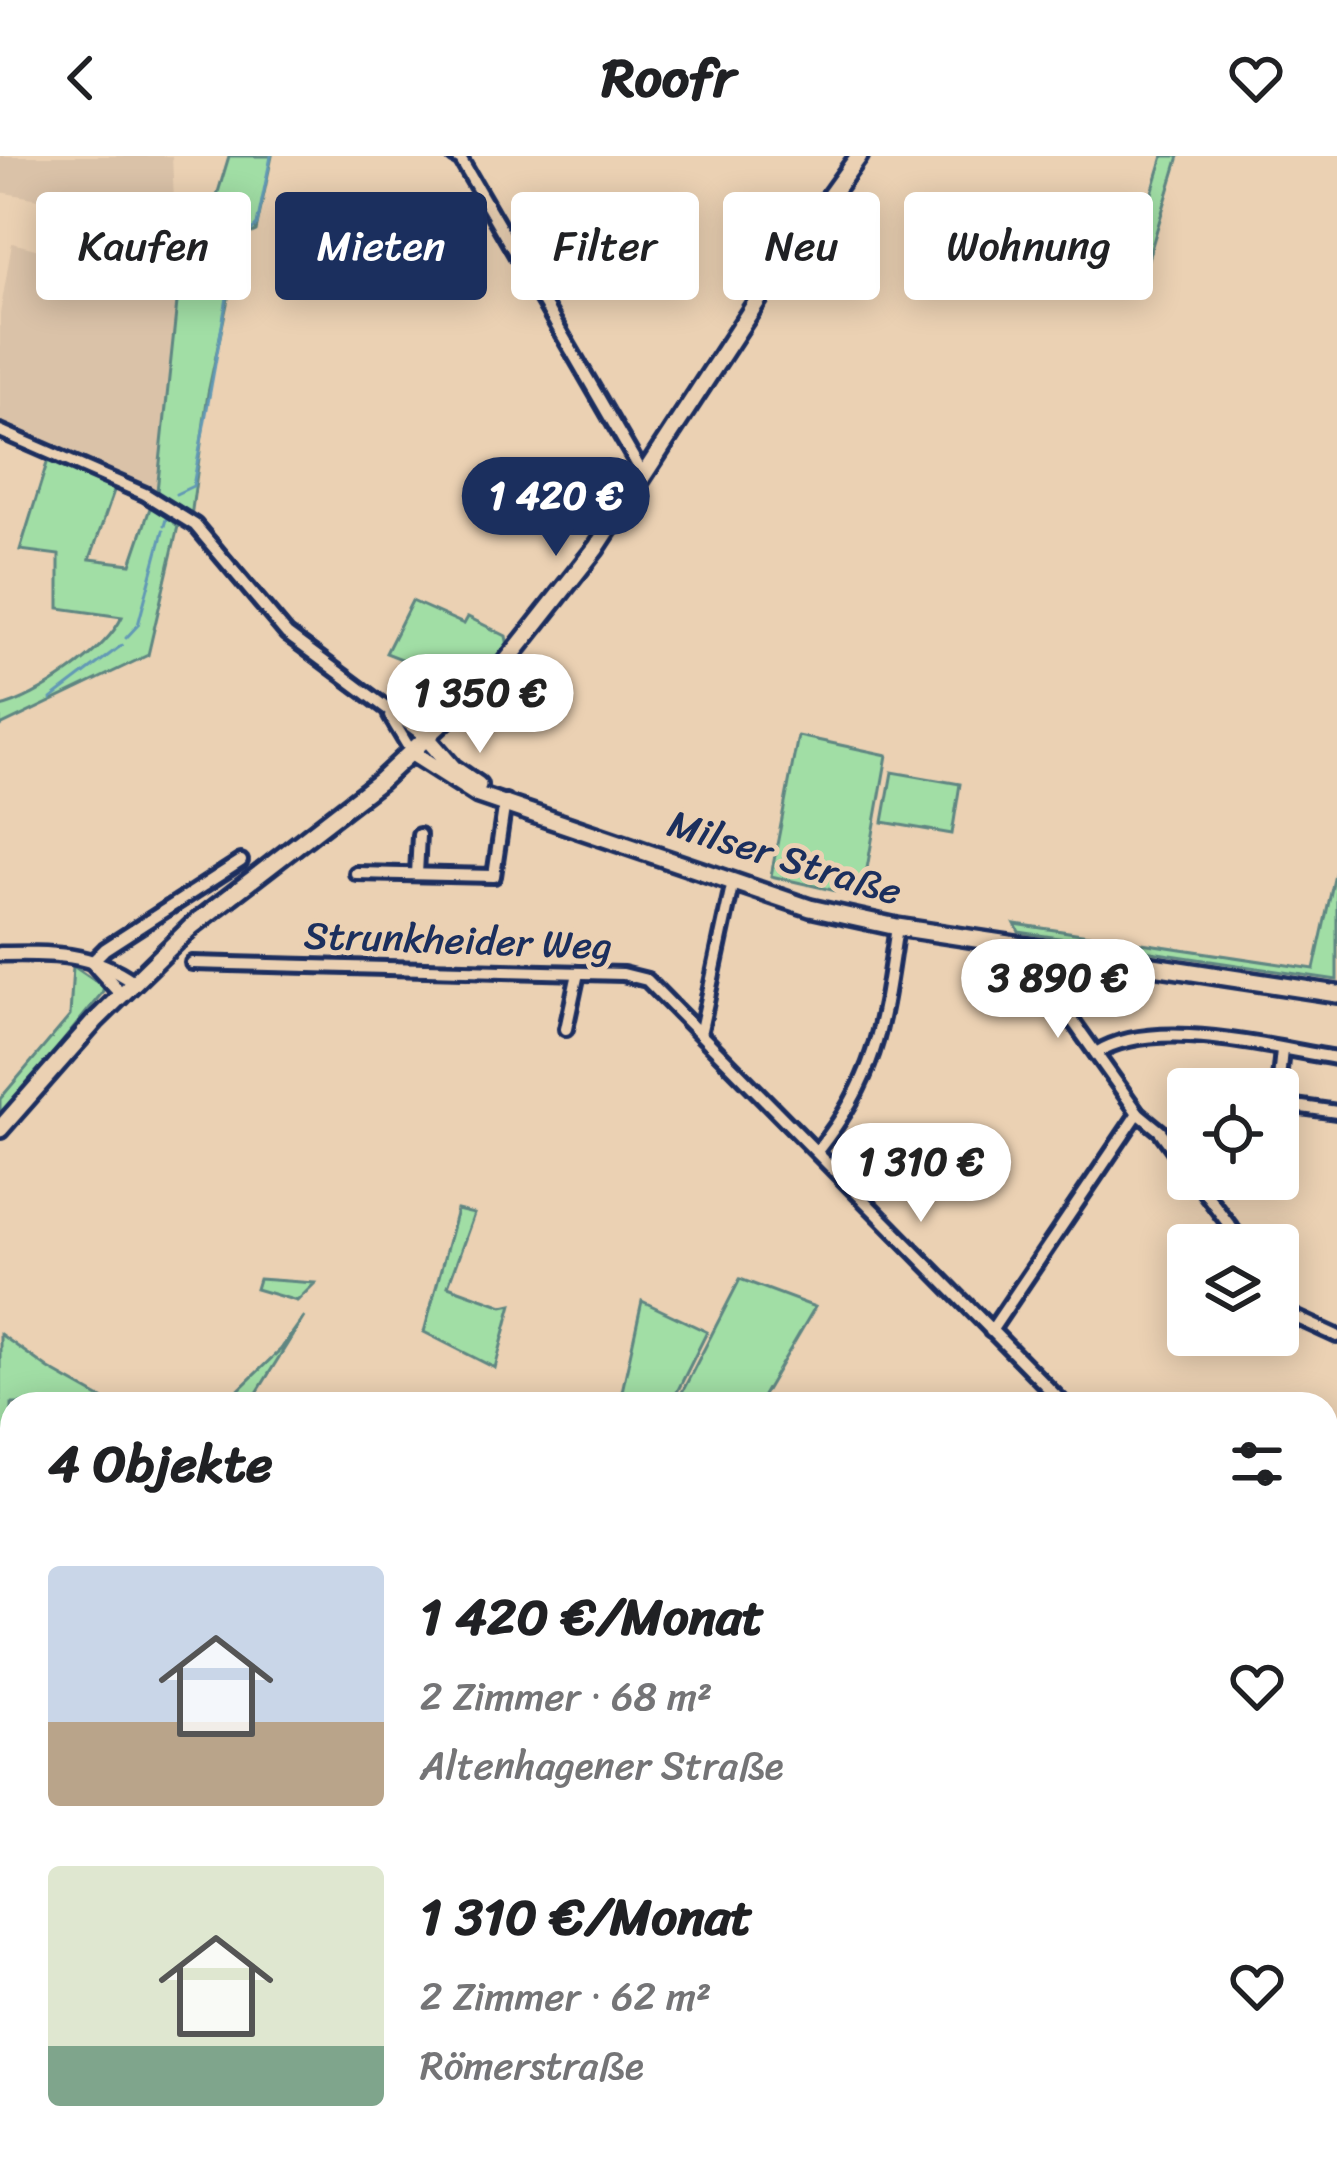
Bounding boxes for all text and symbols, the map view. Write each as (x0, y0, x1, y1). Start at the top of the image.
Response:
text: Roofr (602, 30, 735, 126)
icon: back (48, 45, 114, 111)
icon: heart (1223, 45, 1289, 111)
chip: Kaufen (36, 192, 251, 300)
chip: Mieten (275, 192, 487, 300)
chip: Filter (511, 192, 699, 300)
chip: Neu (723, 192, 880, 300)
chip: Wohnung (904, 192, 1153, 300)
pin: 1 420 € (445, 457, 667, 559)
text: 1 420 € (489, 461, 623, 530)
pin: 1 350 € (369, 654, 591, 756)
text: 1 350 € (414, 658, 546, 727)
street label: Milser Straße (659, 789, 911, 925)
street label: Strunkheider Weg (303, 900, 613, 980)
pin: 3 890 € (947, 939, 1169, 1041)
text: 3 890 € (988, 943, 1128, 1012)
map controls (1167, 1068, 1299, 1356)
button: locate (1167, 1068, 1299, 1200)
pin: 1 310 € (810, 1123, 1032, 1225)
text: 1 310 € (858, 1127, 984, 1196)
button: layers (1167, 1224, 1299, 1356)
text: 4 Objekte (48, 1419, 273, 1509)
icon: filters (1224, 1431, 1290, 1497)
text: 1 420 €/Monat (420, 1572, 764, 1662)
icon: home (144, 1614, 288, 1758)
icon: heart (1224, 1653, 1290, 1719)
text: 2 Zimmer · 68 m² (420, 1662, 712, 1731)
text: Altenhagener Straße (420, 1731, 784, 1800)
text: 1 310 €/Monat (420, 1872, 753, 1962)
icon: home (144, 1914, 288, 2058)
icon: heart (1224, 1953, 1290, 2019)
text: 2 Zimmer · 62 m² (420, 1962, 711, 2031)
text: Römerstraße (420, 2031, 644, 2100)

